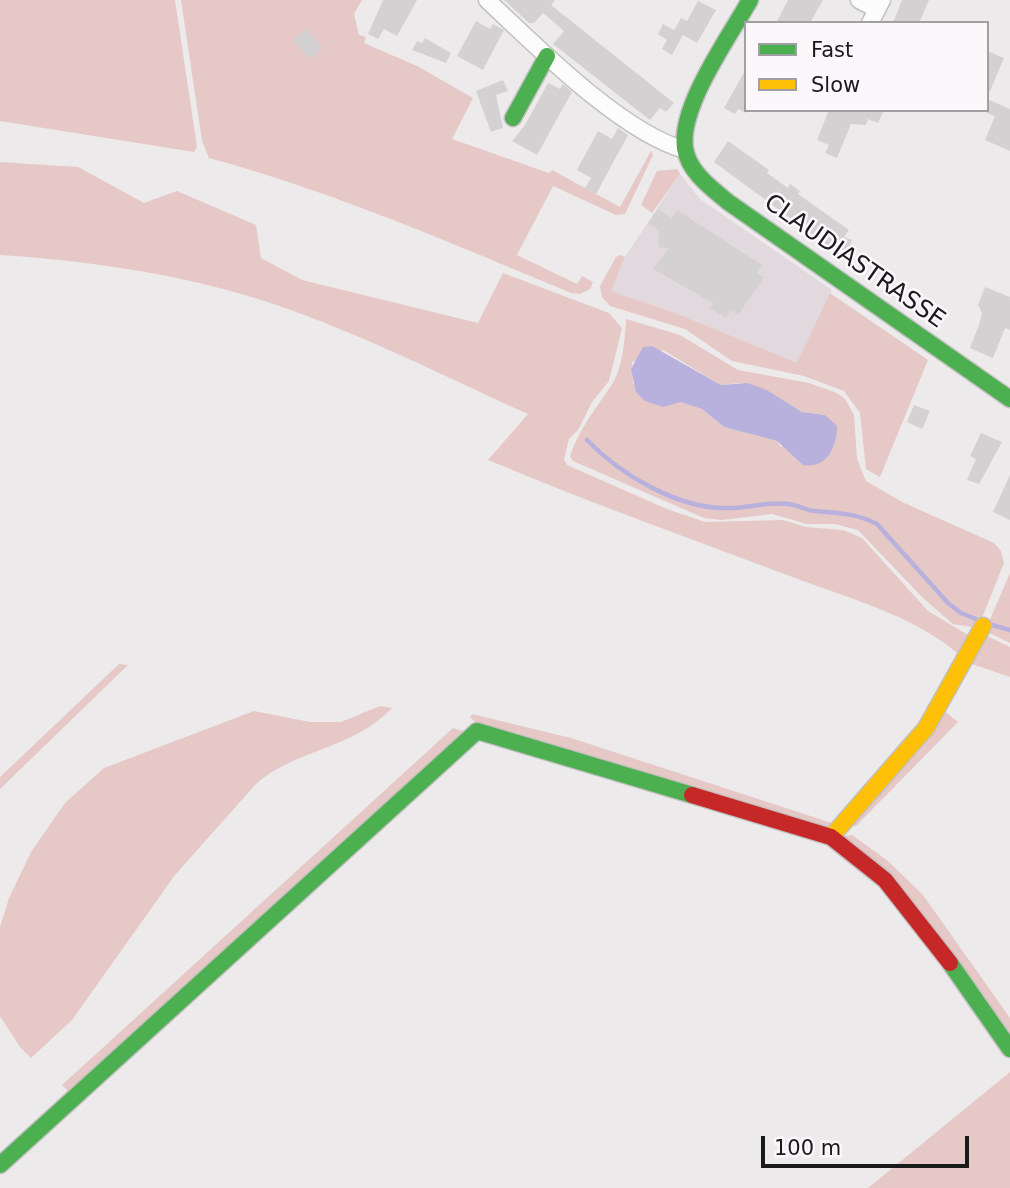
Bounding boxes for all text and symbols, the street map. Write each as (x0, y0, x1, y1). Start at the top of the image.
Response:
legend (744, 21, 989, 112)
text: Fast (811, 38, 853, 62)
text: Slow (811, 73, 860, 97)
street label: CLAUDIASTRASSE (758, 189, 950, 335)
scale bar (765, 1122, 973, 1166)
text: 100 m (774, 1136, 841, 1160)

